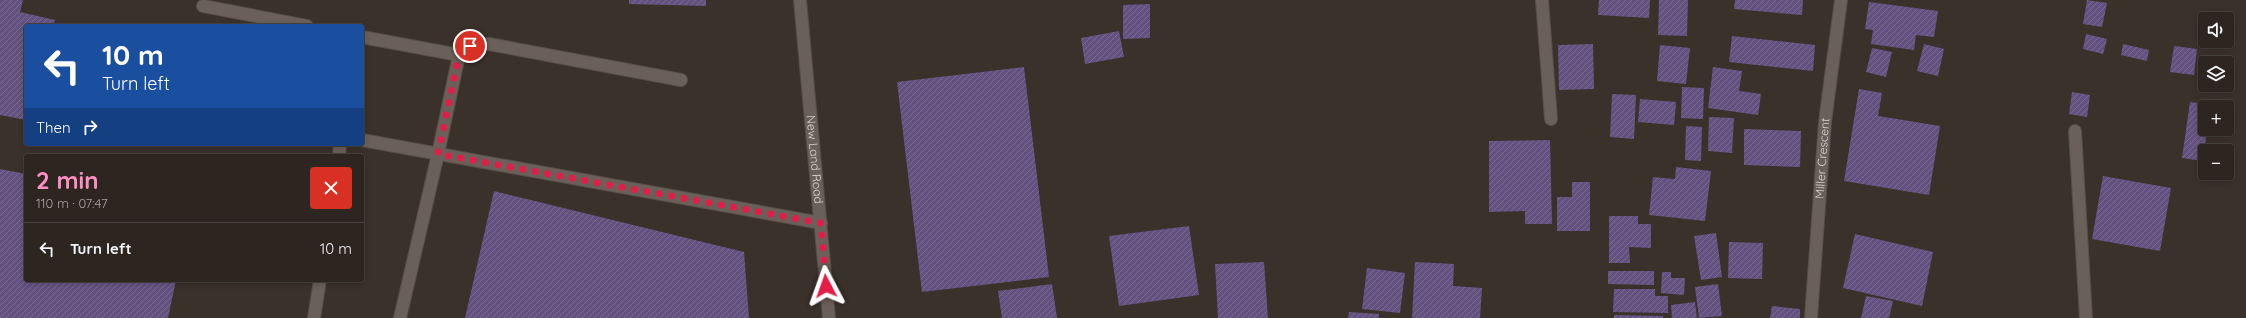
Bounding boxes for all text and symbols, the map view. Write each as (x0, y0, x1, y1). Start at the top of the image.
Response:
map controls (2198, 12, 2234, 180)
button: sound (2198, 12, 2234, 48)
pin (453, 29, 487, 63)
icon: arrive (459, 35, 481, 57)
text: 10 m (102, 37, 164, 72)
icon: left (36, 40, 88, 92)
button: layers (2198, 56, 2234, 92)
text: Turn left (102, 72, 170, 95)
button: + (2198, 100, 2234, 136)
street label: New Land Road (804, 114, 827, 204)
icon: right (79, 116, 101, 138)
street label: Miller Crescent (1812, 117, 1832, 199)
text: Then (36, 118, 71, 137)
button: − (2198, 144, 2234, 180)
text: 2 min (36, 165, 98, 195)
button: close (310, 167, 352, 209)
text: 110 m · 07:47 (36, 195, 108, 211)
icon: left (36, 238, 58, 260)
text: Turn left (70, 239, 132, 258)
text: 10 m (320, 239, 352, 258)
position arrow (805, 265, 847, 307)

